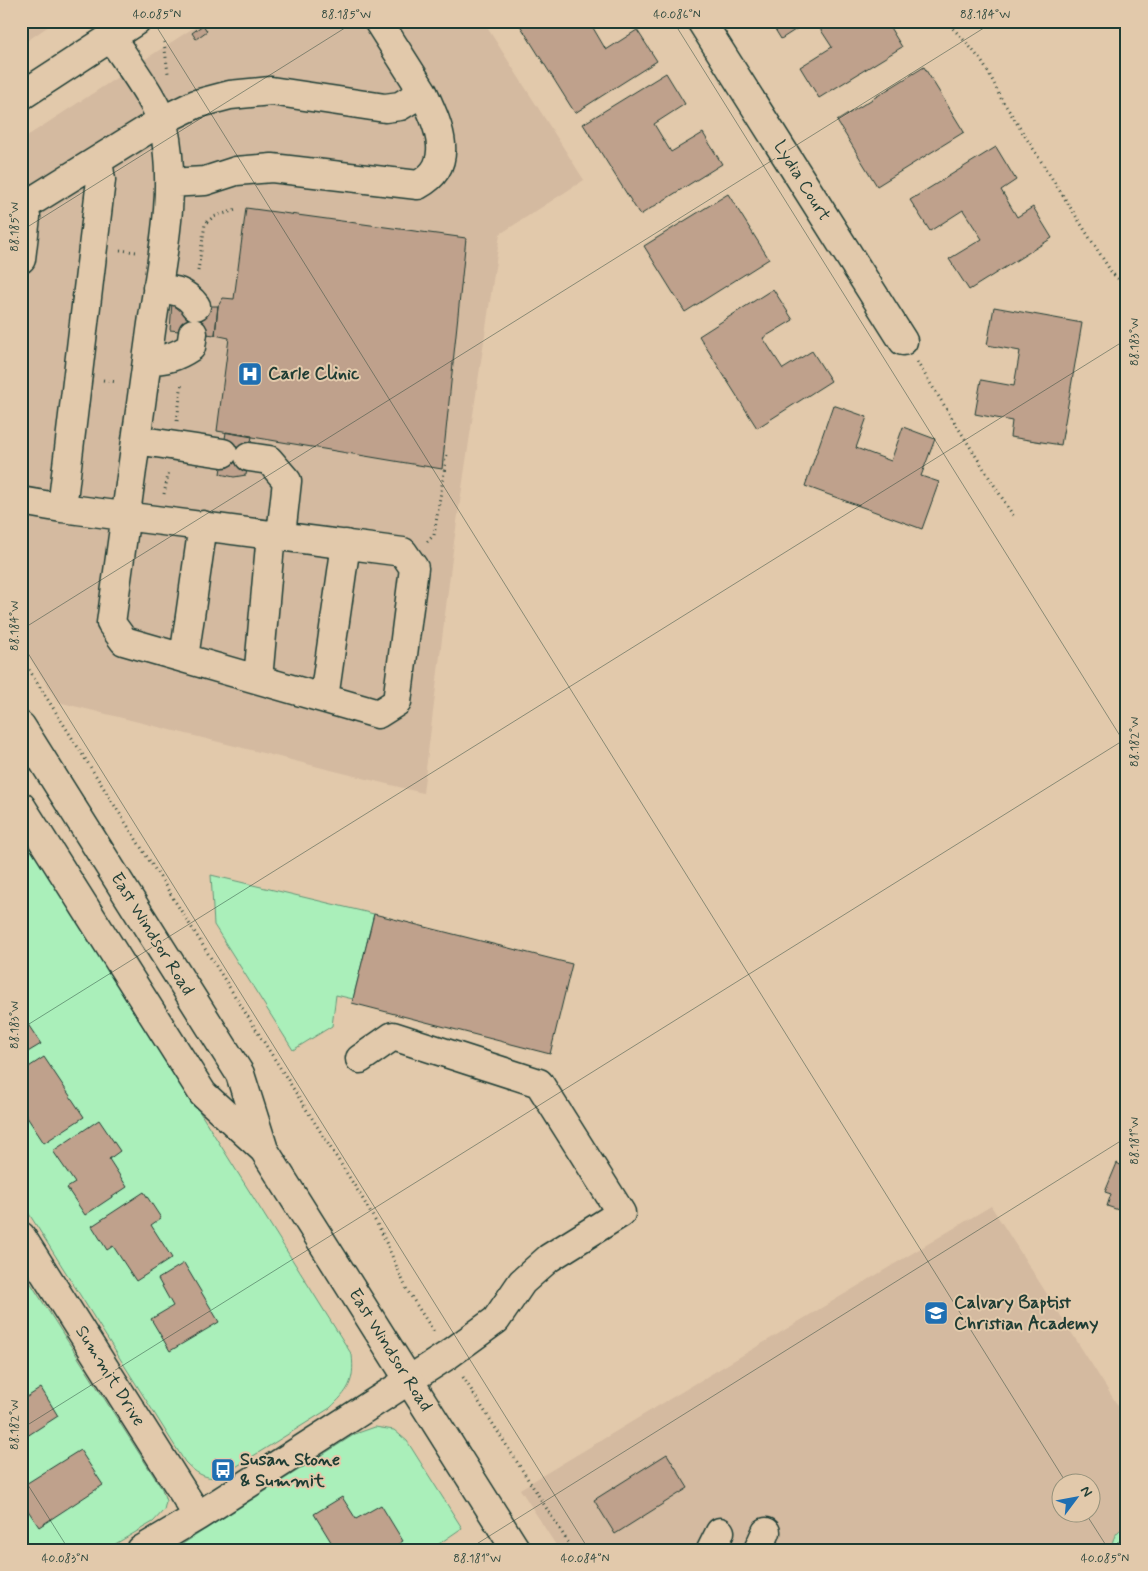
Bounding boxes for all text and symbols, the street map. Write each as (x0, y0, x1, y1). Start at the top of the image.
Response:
text: 40.085°N (133, 7, 181, 23)
text: 88.185°W (321, 7, 371, 23)
text: 40.086°N (653, 7, 701, 23)
text: 88.184°W (960, 7, 1010, 23)
street label: Lydia Court (768, 136, 836, 226)
text: 88.185°W (7, 202, 23, 252)
text: 88.183°W (1127, 318, 1143, 366)
hospital icon: Carle Clinic (237, 361, 263, 387)
place label: Carle Clinic (268, 362, 360, 386)
text: 88.184°W (7, 601, 23, 651)
text: 88.182°W (1127, 717, 1143, 767)
street label: East Windsor Road (104, 868, 200, 1000)
text: 88.183°W (7, 1001, 23, 1049)
text: 88.181°W (1127, 1117, 1143, 1165)
street label: East Windsor Road (342, 1284, 438, 1416)
place label: Calvary Baptist Christian Academy (954, 1291, 1098, 1336)
school or university icon: Calvary Baptist Christian Academy (923, 1300, 949, 1326)
street label: Summit Drive (69, 1321, 151, 1431)
text: 88.182°W (7, 1400, 23, 1450)
place label: Susan Stone & Summit (240, 1448, 340, 1493)
bus stop icon: Susan Stone & Summit (210, 1457, 236, 1483)
north arrow (1050, 1474, 1100, 1524)
text: N (1076, 1483, 1096, 1500)
text: 40.083°N (42, 1551, 88, 1567)
text: 88.181°W (453, 1551, 501, 1567)
text: 40.084°N (560, 1551, 610, 1567)
text: 40.085°N (1081, 1551, 1129, 1567)

